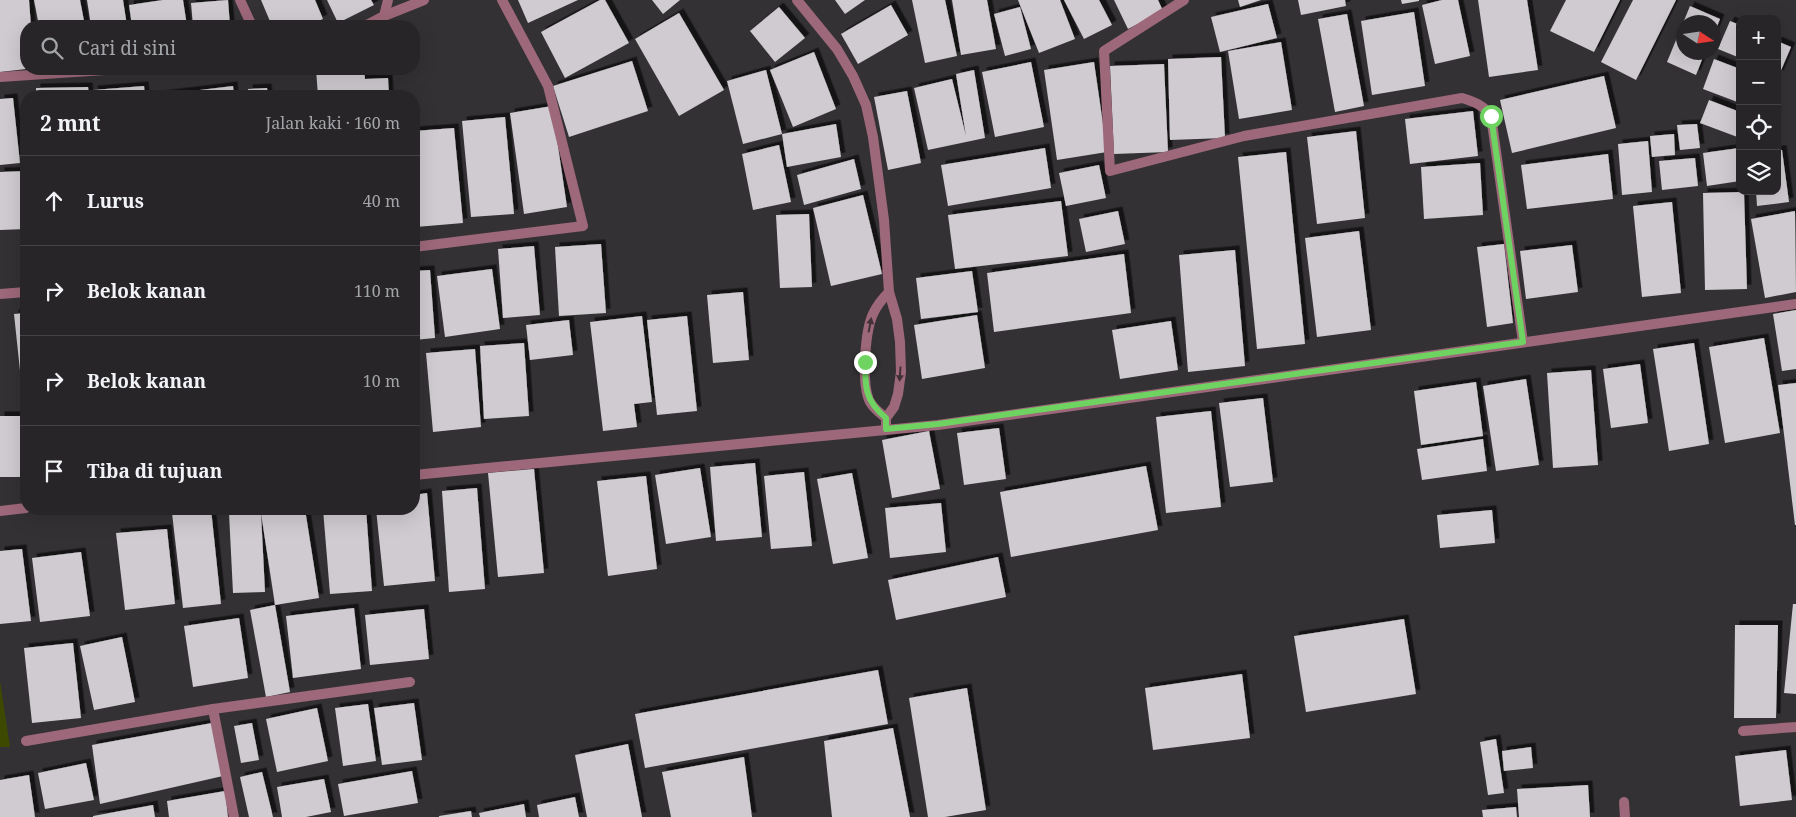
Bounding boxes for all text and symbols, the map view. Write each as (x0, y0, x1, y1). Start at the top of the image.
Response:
north arrow (1676, 15, 1721, 60)
map controls (1736, 15, 1781, 195)
button: + (1736, 15, 1781, 60)
search box (20, 20, 420, 75)
icon: search (38, 34, 66, 62)
text: Cari di sini (78, 35, 176, 61)
button: − (1736, 60, 1781, 105)
route start (1480, 105, 1503, 128)
button: locate (1736, 105, 1781, 150)
text: 2 mnt (40, 109, 101, 137)
text: Jalan kaki · 160 m (266, 112, 400, 134)
button: layers (1736, 150, 1781, 195)
icon: ahead (40, 187, 68, 215)
text: Lurus (87, 188, 144, 214)
text: 40 m (363, 190, 400, 212)
icon: right (40, 277, 68, 305)
text: Belok kanan (87, 278, 206, 304)
text: 110 m (354, 280, 400, 302)
one-way arrow (866, 316, 874, 332)
route end (854, 351, 877, 374)
icon: right (40, 367, 68, 395)
one-way arrow (895, 367, 903, 383)
text: Belok kanan (87, 368, 206, 394)
text: 10 m (363, 370, 400, 392)
icon: arrive (40, 457, 68, 485)
text: Tiba di tujuan (87, 458, 222, 484)

